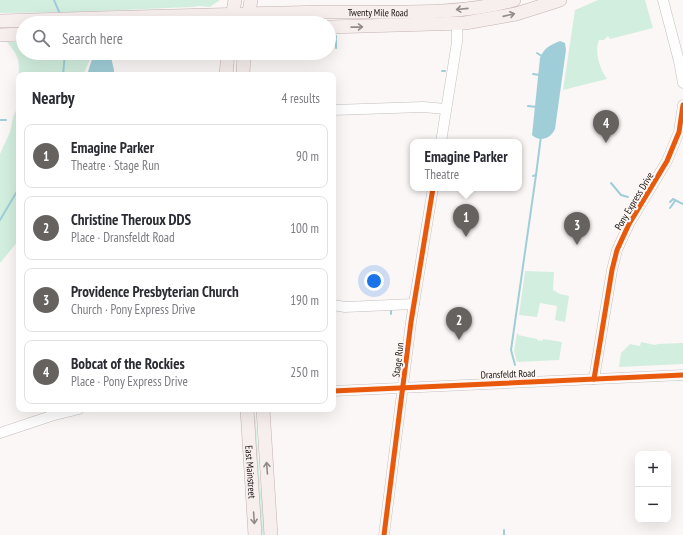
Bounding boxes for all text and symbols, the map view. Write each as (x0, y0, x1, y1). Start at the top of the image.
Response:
street label: Twenty Mile Road (348, 5, 408, 19)
one-way arrow (456, 6, 469, 13)
one-way arrow (503, 11, 516, 18)
search box (16, 16, 336, 60)
one-way arrow (350, 23, 363, 31)
icon: search (30, 27, 52, 49)
text: Search here (62, 29, 123, 48)
text: Nearby (32, 87, 75, 109)
text: 4 results (281, 90, 320, 107)
pin: 4 (593, 110, 619, 143)
text: Emagine Parker (71, 138, 154, 157)
popup (410, 139, 522, 191)
text: Emagine Parker (424, 147, 508, 166)
text: 1 (43, 148, 49, 165)
text: 90 m (296, 148, 319, 165)
text: Theatre · Stage Run (71, 157, 160, 174)
text: Theatre (424, 166, 459, 183)
street label: Pony Express Drive (612, 170, 656, 232)
pin: 1 (453, 204, 479, 237)
text: Christine Theroux DDS (71, 210, 191, 229)
pin: 3 (564, 212, 590, 245)
text: 2 (43, 220, 49, 237)
text: 100 m (290, 220, 319, 237)
text: Place · Dransfeldt Road (71, 229, 175, 246)
your location (364, 271, 384, 291)
text: Providence Presbyterian Church (71, 282, 239, 301)
text: 3 (43, 292, 49, 309)
text: 190 m (290, 292, 319, 309)
text: Church · Pony Express Drive (71, 301, 195, 318)
pin: 2 (446, 307, 472, 340)
street label: Stage Run (389, 342, 407, 378)
text: Bobcat of the Rockies (71, 354, 185, 373)
text: 4 (43, 364, 49, 381)
text: 250 m (290, 364, 319, 381)
street label: Dransfeldt Road (480, 367, 536, 381)
text: Place · Pony Express Drive (71, 373, 188, 390)
street label: East Mainstreet (243, 445, 259, 499)
map controls (635, 451, 671, 523)
button: + (635, 451, 671, 487)
one-way arrow (263, 462, 270, 475)
button: − (635, 487, 671, 523)
one-way arrow (250, 511, 257, 524)

